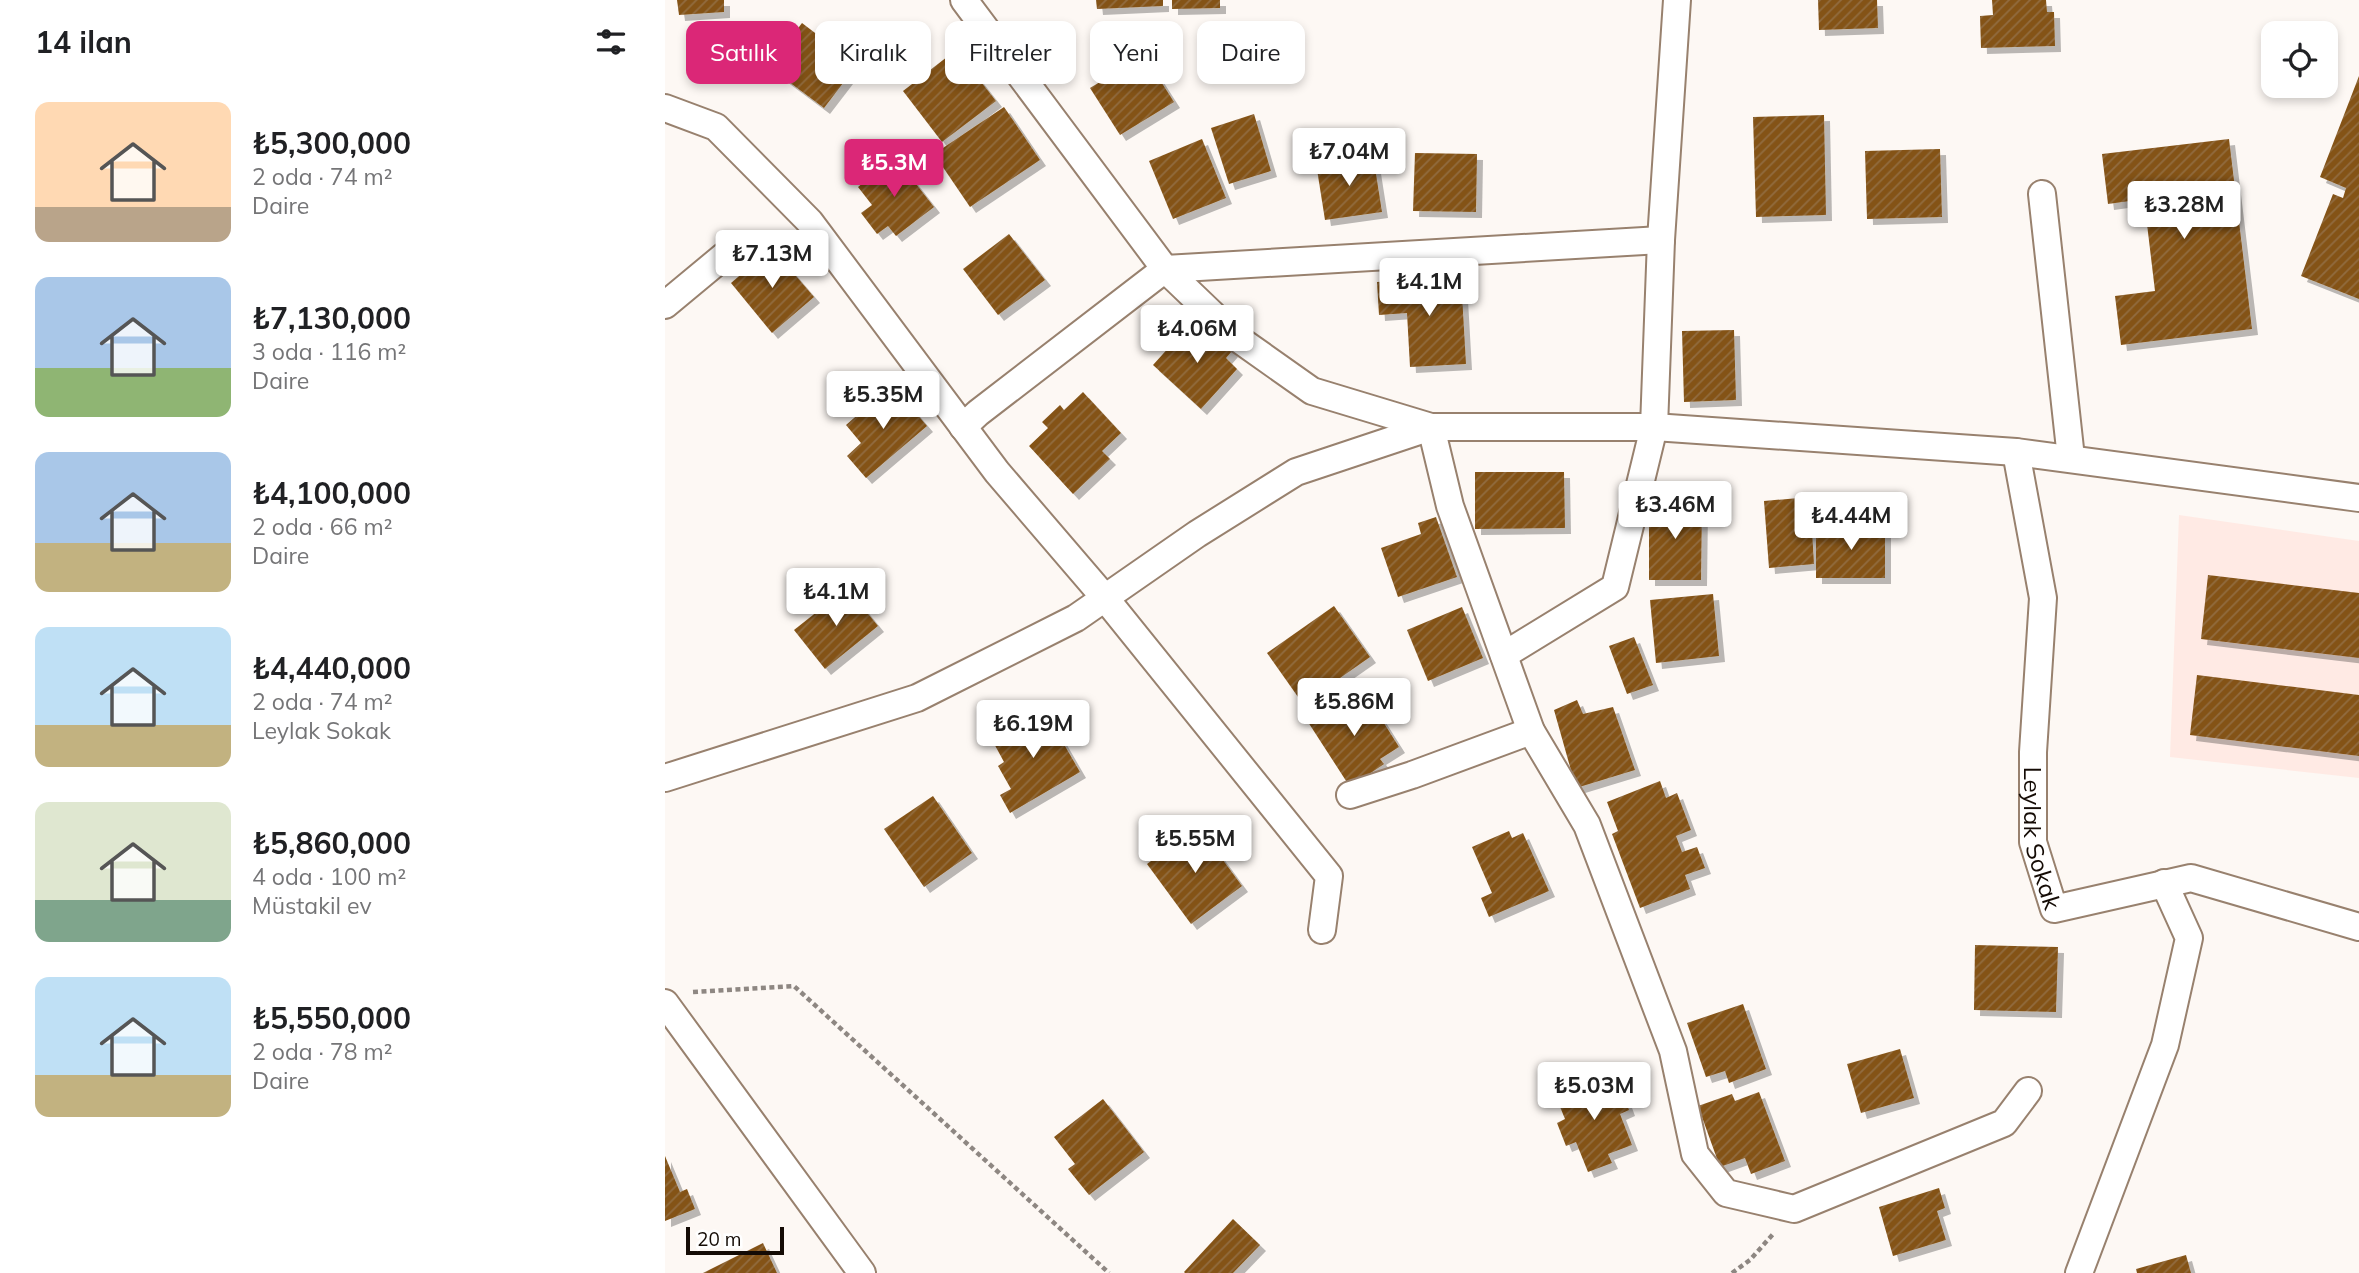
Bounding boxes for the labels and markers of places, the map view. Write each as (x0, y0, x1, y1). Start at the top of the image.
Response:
pin: ₺7.04M (1292, 128, 1406, 188)
pin: ₺5.3M (845, 140, 943, 199)
pin: ₺3.28M (2127, 182, 2241, 241)
pin: ₺7.13M (715, 230, 829, 290)
pin: ₺4.1M (1380, 258, 1478, 318)
pin: ₺4.06M (1140, 306, 1254, 365)
pin: ₺5.35M (826, 372, 940, 431)
pin: ₺3.46M (1618, 482, 1732, 541)
pin: ₺4.44M (1794, 492, 1908, 552)
pin: ₺4.1M (787, 568, 885, 628)
pin: ₺5.86M (1297, 678, 1411, 738)
pin: ₺6.19M (976, 700, 1090, 760)
pin: ₺5.55M (1138, 816, 1252, 875)
pin: ₺5.03M (1537, 1062, 1651, 1122)

